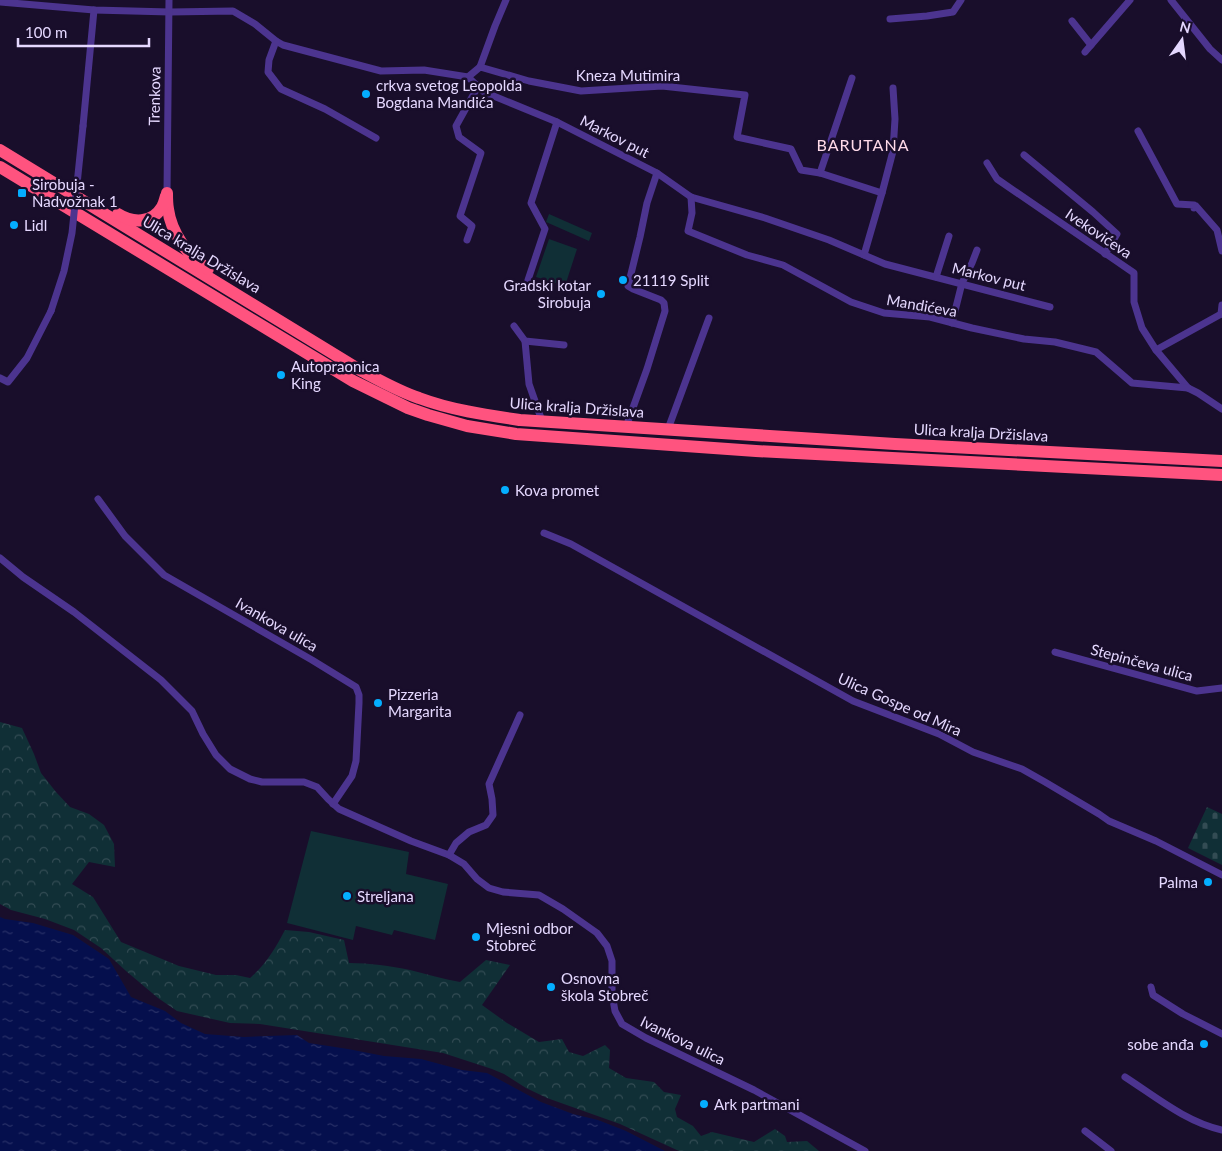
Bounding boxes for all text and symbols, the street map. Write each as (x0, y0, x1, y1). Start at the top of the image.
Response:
scale bar (18, 15, 149, 47)
north arrow (1157, 15, 1207, 65)
text: N (1178, 17, 1193, 36)
text: 100 m (25, 23, 67, 41)
street label: Trenkova (144, 66, 164, 126)
street label: Kneza Mutimira (576, 66, 680, 84)
place label: crkva svetog Leopolda Bogdana Mandića (376, 76, 522, 111)
marker: crkva svetog Leopolda Bogdana Mandića (360, 88, 372, 100)
street label: Markov put (577, 111, 653, 161)
district label: BARUTANA (817, 135, 909, 154)
place label: Sirobuja - Nadvožnak 1 (32, 175, 118, 210)
marker: Sirobuja - Nadvožnak 1 (16, 187, 28, 199)
street label: Ivekovićeva (1062, 204, 1136, 262)
street label: Ulica kralja Držislava (140, 212, 264, 296)
place label: Lidl (24, 216, 47, 234)
marker: Lidl (8, 219, 20, 231)
street label: Markov put (950, 258, 1028, 294)
place label: 21119 Split (633, 271, 710, 289)
marker: 21119 Split (617, 274, 629, 286)
place label: Gradski kotar Sirobuja (504, 276, 592, 311)
marker: Gradski kotar Sirobuja (595, 288, 607, 300)
street label: Mandićeva (885, 290, 959, 320)
place label: Autopraonica King (291, 357, 379, 392)
marker: Autopraonica King (275, 369, 287, 381)
street label: Ulica kralja Držislava (509, 393, 645, 421)
street label: Ulica kralja Držislava (913, 419, 1049, 445)
place label: Kova promet (515, 481, 600, 499)
marker: Kova promet (499, 484, 511, 496)
street label: Ivankova ulica (233, 593, 321, 655)
street label: Stepinčeva ulica (1089, 640, 1195, 684)
street label: Ulica Gospe od Mira (835, 669, 965, 739)
place label: Pizzeria Margarita (388, 685, 452, 720)
marker: Pizzeria Margarita (372, 697, 384, 709)
place label: Palma (1158, 873, 1198, 891)
marker: Palma (1202, 876, 1214, 888)
place label: Streljana (357, 887, 414, 905)
marker: Streljana (341, 890, 353, 902)
place label: Mjesni odbor Stobreč (486, 919, 573, 954)
marker: Mjesni odbor Stobreč (470, 931, 482, 943)
place label: Osnovna škola Stobreč (561, 969, 648, 1004)
marker: Osnovna škola Stobreč (545, 981, 557, 993)
street label: Ivankova ulica (638, 1012, 728, 1068)
place label: sobe anđa (1127, 1035, 1194, 1053)
marker: sobe anđa (1198, 1038, 1210, 1050)
place label: Ark partmani (714, 1095, 800, 1113)
marker: Ark partmani (698, 1098, 710, 1110)

